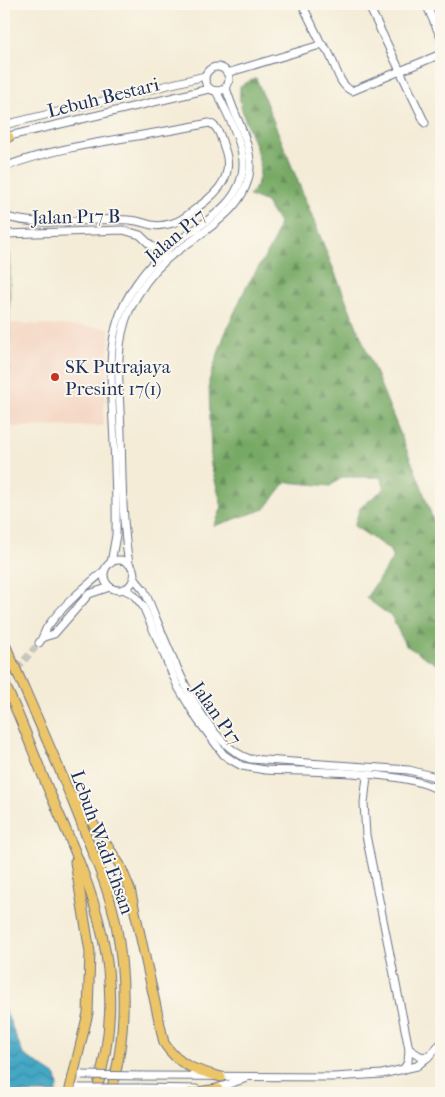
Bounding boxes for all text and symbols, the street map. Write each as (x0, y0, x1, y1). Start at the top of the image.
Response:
street label: Lebuh Bestari (45, 73, 162, 122)
street label: Jalan P17 (139, 204, 210, 269)
street label: Jalan P17 B (30, 205, 120, 229)
place label: SK Putrajaya Presint 17(1) (65, 356, 171, 400)
marker: SK Putrajaya Presint 17(1) (49, 371, 61, 383)
street label: Jalan P17 (185, 676, 246, 749)
street label: Lebuh Wadi Ehsan (66, 767, 138, 917)

